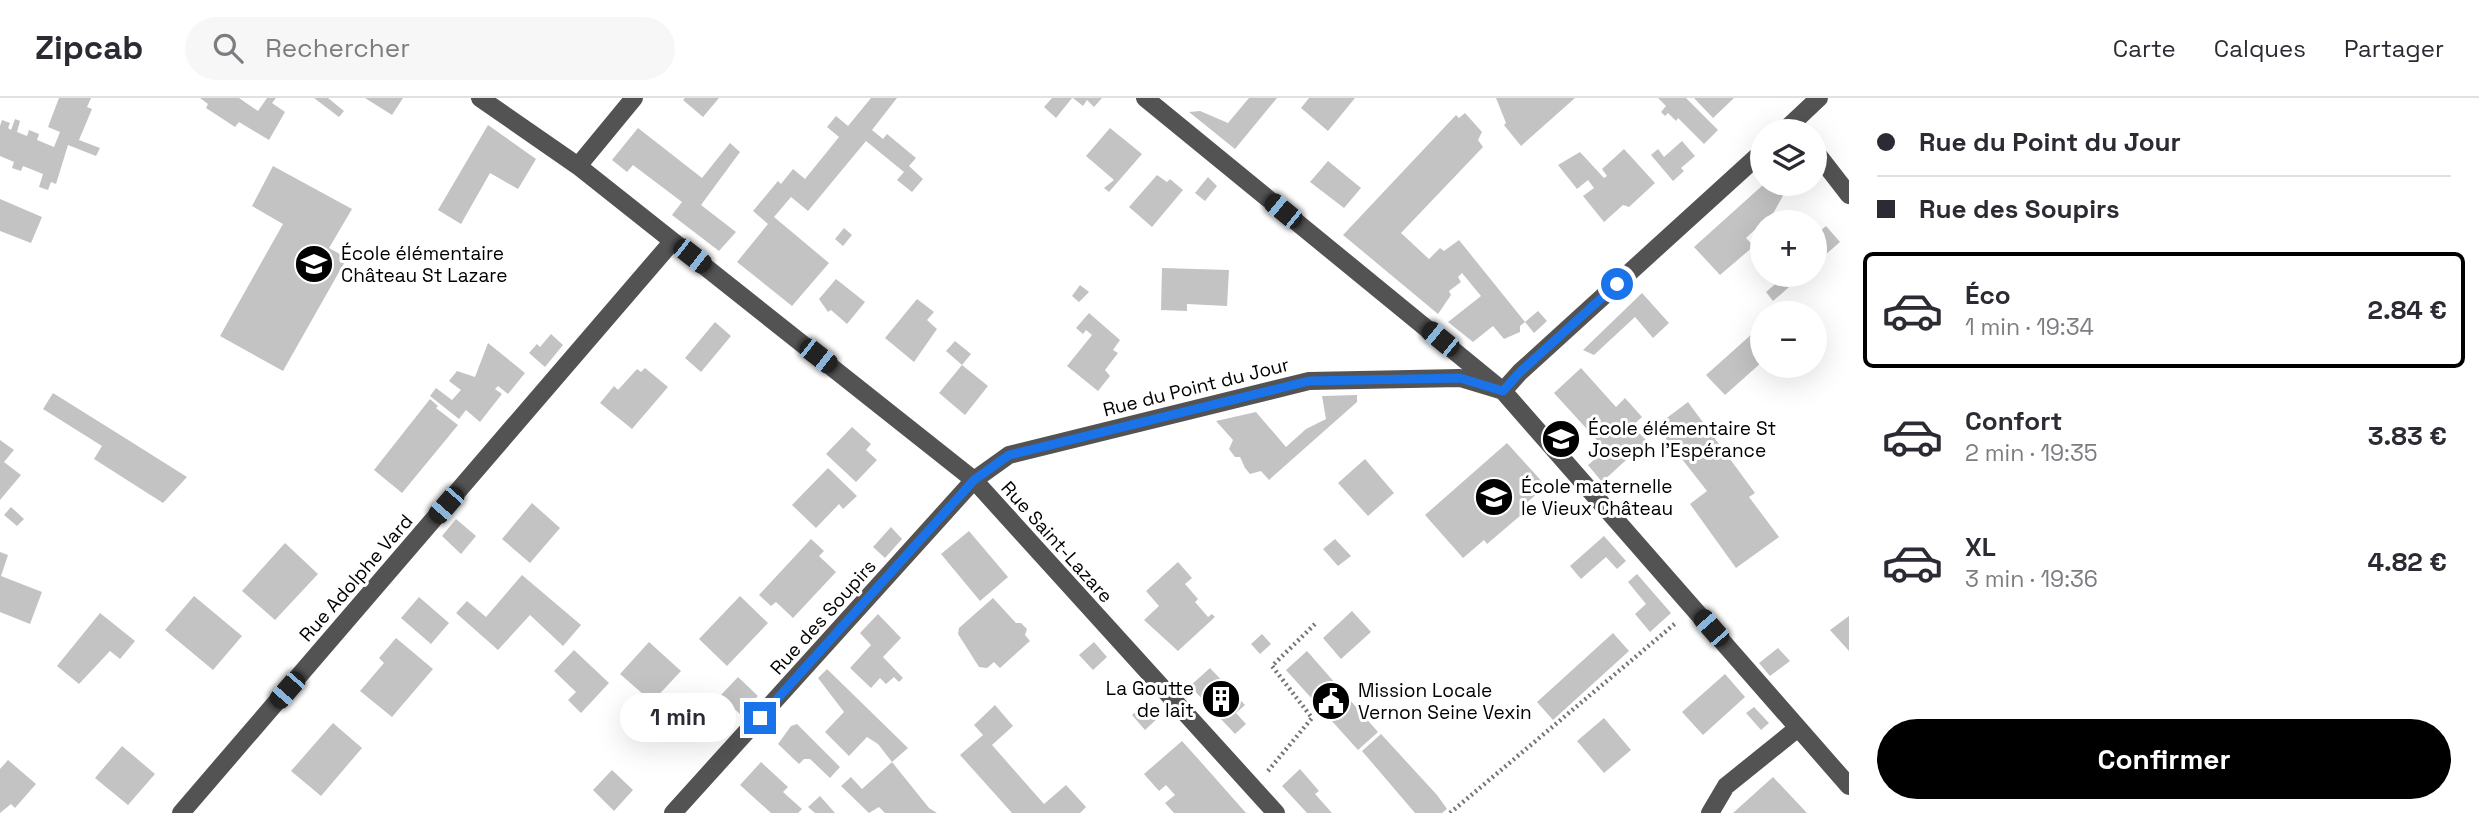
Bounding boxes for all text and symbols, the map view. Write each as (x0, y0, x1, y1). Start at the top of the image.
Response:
search box (185, 17, 675, 80)
text: Zipcab (35, 27, 143, 69)
icon: search (209, 29, 247, 67)
text: Rechercher (265, 31, 410, 65)
text: Carte (2113, 33, 2176, 64)
text: Calques (2214, 33, 2306, 64)
text: Partager (2344, 33, 2444, 64)
map controls (1750, 119, 1827, 378)
button: layers (1750, 119, 1827, 196)
text: Rue du Point du Jour (1919, 125, 2181, 159)
car (1261, 190, 1306, 232)
text: Rue des Soupirs (1919, 192, 2120, 226)
button: + (1750, 210, 1827, 287)
car (669, 235, 716, 277)
place label: École élémentaire Château St Lazare (341, 241, 507, 288)
school or university icon: École élémentaire Château St Lazare (293, 243, 335, 285)
route start (1601, 268, 1633, 300)
text: Éco (1965, 278, 2011, 312)
icon: car (1881, 279, 1944, 342)
text: 2.84 € (2367, 293, 2447, 327)
button: − (1750, 301, 1827, 378)
text: 1 min · 19:34 (1965, 312, 2094, 342)
car (1418, 318, 1463, 360)
car (795, 335, 842, 377)
street label: Rue du Point du Jour (1100, 352, 1292, 422)
text: Confort (1965, 404, 2062, 438)
icon: car (1881, 405, 1944, 468)
place label: École élémentaire St Joseph l'Espérance (1588, 416, 1776, 463)
school or university icon: École élémentaire St Joseph l'Espérance (1540, 418, 1582, 460)
text: 3.83 € (2368, 419, 2447, 453)
text: 2 min · 19:35 (1965, 438, 2098, 468)
place label: École maternelle le Vieux Château (1521, 474, 1673, 521)
street label: Rue Saint-Lazare (996, 476, 1118, 608)
school or university icon: École maternelle le Vieux Château (1473, 476, 1515, 518)
car (425, 482, 468, 528)
street label: Rue Adolphe Vard (294, 509, 418, 647)
text: XL (1965, 530, 1996, 564)
icon: car (1881, 531, 1944, 594)
text: 4.82 € (2367, 545, 2447, 579)
street label: Rue des Soupirs (765, 554, 881, 680)
text: 3 min · 19:36 (1965, 564, 2098, 594)
car (1690, 605, 1733, 651)
car (266, 667, 309, 713)
place label: La Goutte de lait (1106, 676, 1194, 723)
building icon: La Goutte de lait (1200, 678, 1242, 720)
place label: Mission Locale Vernon Seine Vexin (1358, 678, 1532, 725)
public building icon: Mission Locale Vernon Seine Vexin (1310, 680, 1352, 722)
callout: 1 min (620, 694, 736, 742)
text: 1 min (650, 702, 706, 732)
route end (744, 702, 776, 734)
button: Confirmer (1877, 719, 2451, 799)

